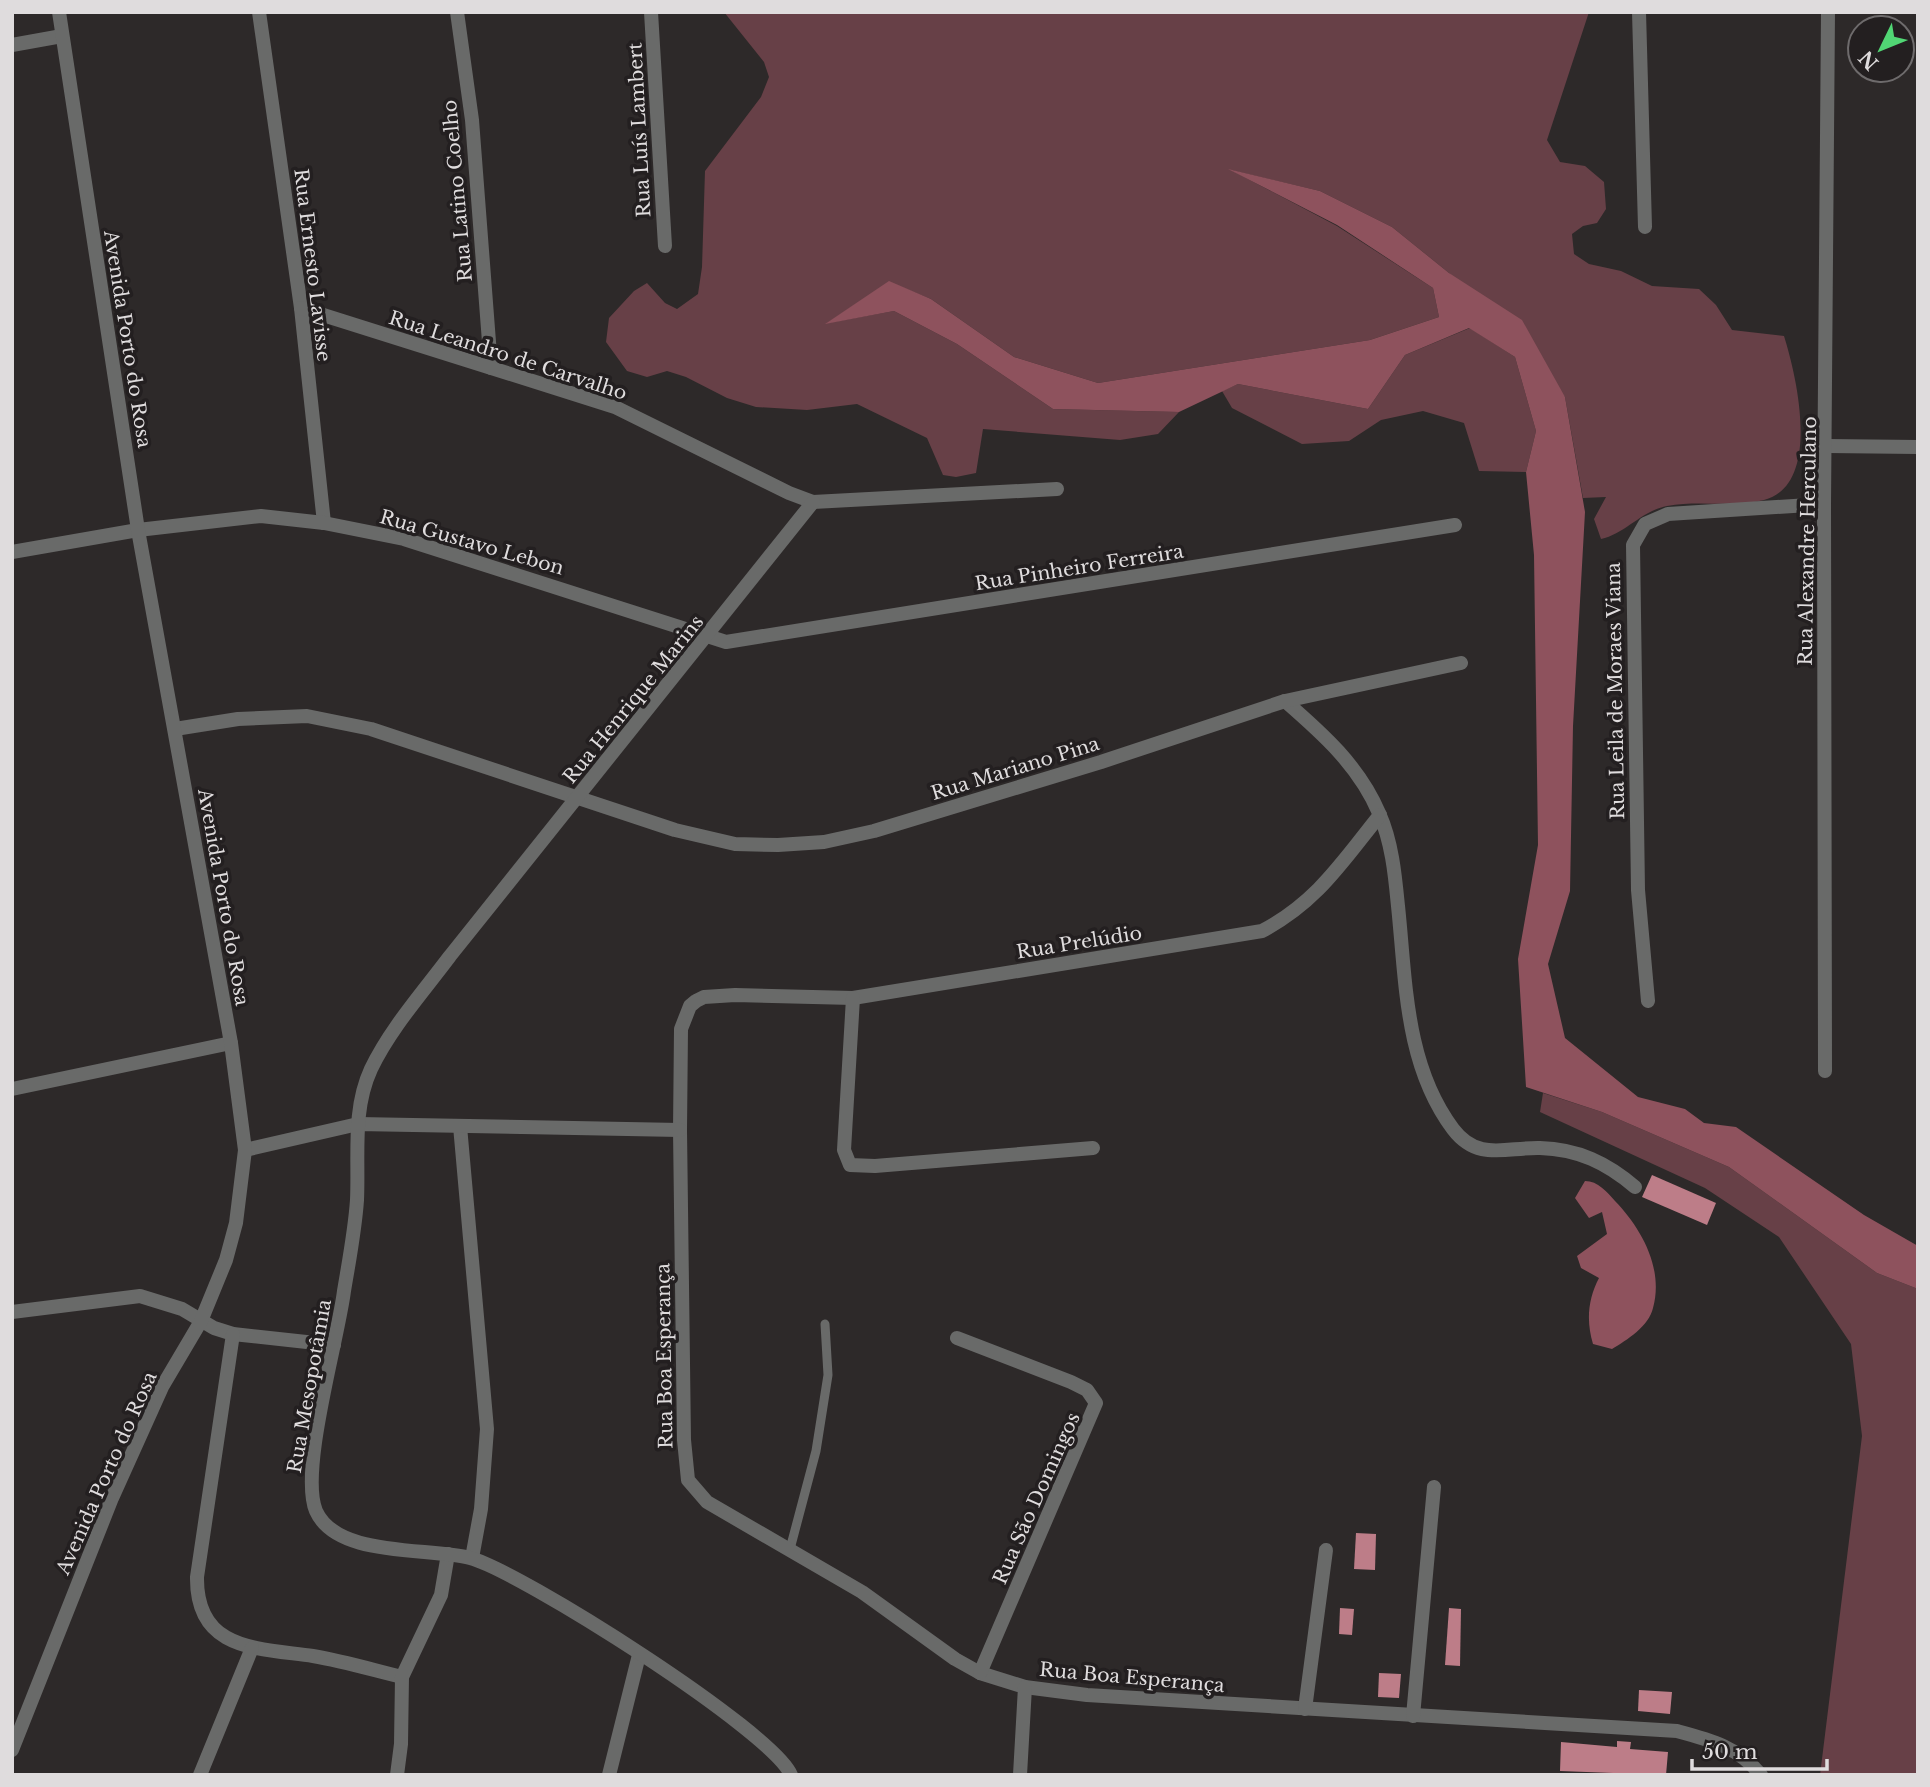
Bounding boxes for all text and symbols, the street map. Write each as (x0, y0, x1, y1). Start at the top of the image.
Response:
north arrow (1846, 14, 1916, 84)
street label: Rua Luís Lambert (623, 41, 656, 218)
text: N (1854, 46, 1883, 75)
street label: Rua Latino Coelho (438, 99, 477, 283)
street label: Rua Ernesto Lavisse (289, 167, 336, 363)
street label: Avenida Porto do Rosa (99, 228, 156, 450)
street label: Rua Leandro de Carvalho (386, 306, 630, 405)
street label: Rua Alexandre Herculano (1794, 416, 1821, 666)
street label: Rua Gustavo Lebon (377, 505, 567, 580)
street label: Rua Pinheiro Ferreira (973, 540, 1186, 595)
street label: Rua Leila de Moraes Viana (1602, 562, 1629, 820)
street label: Rua Henrique Marins (558, 610, 708, 788)
street label: Rua Mariano Pina (928, 732, 1103, 805)
street label: Avenida Porto do Rosa (193, 786, 254, 1008)
street label: Rua Prelúdio (1015, 921, 1144, 964)
street label: Rua Boa Esperança (651, 1262, 678, 1449)
street label: Rua Mesopotâmia (283, 1297, 336, 1475)
street label: Avenida Porto do Rosa (51, 1368, 162, 1579)
street label: Rua São Domingos (988, 1409, 1085, 1588)
street label: Rua Boa Esperança (1038, 1658, 1226, 1697)
scale bar (1692, 1728, 1827, 1772)
text: 50 m (1702, 1739, 1758, 1765)

